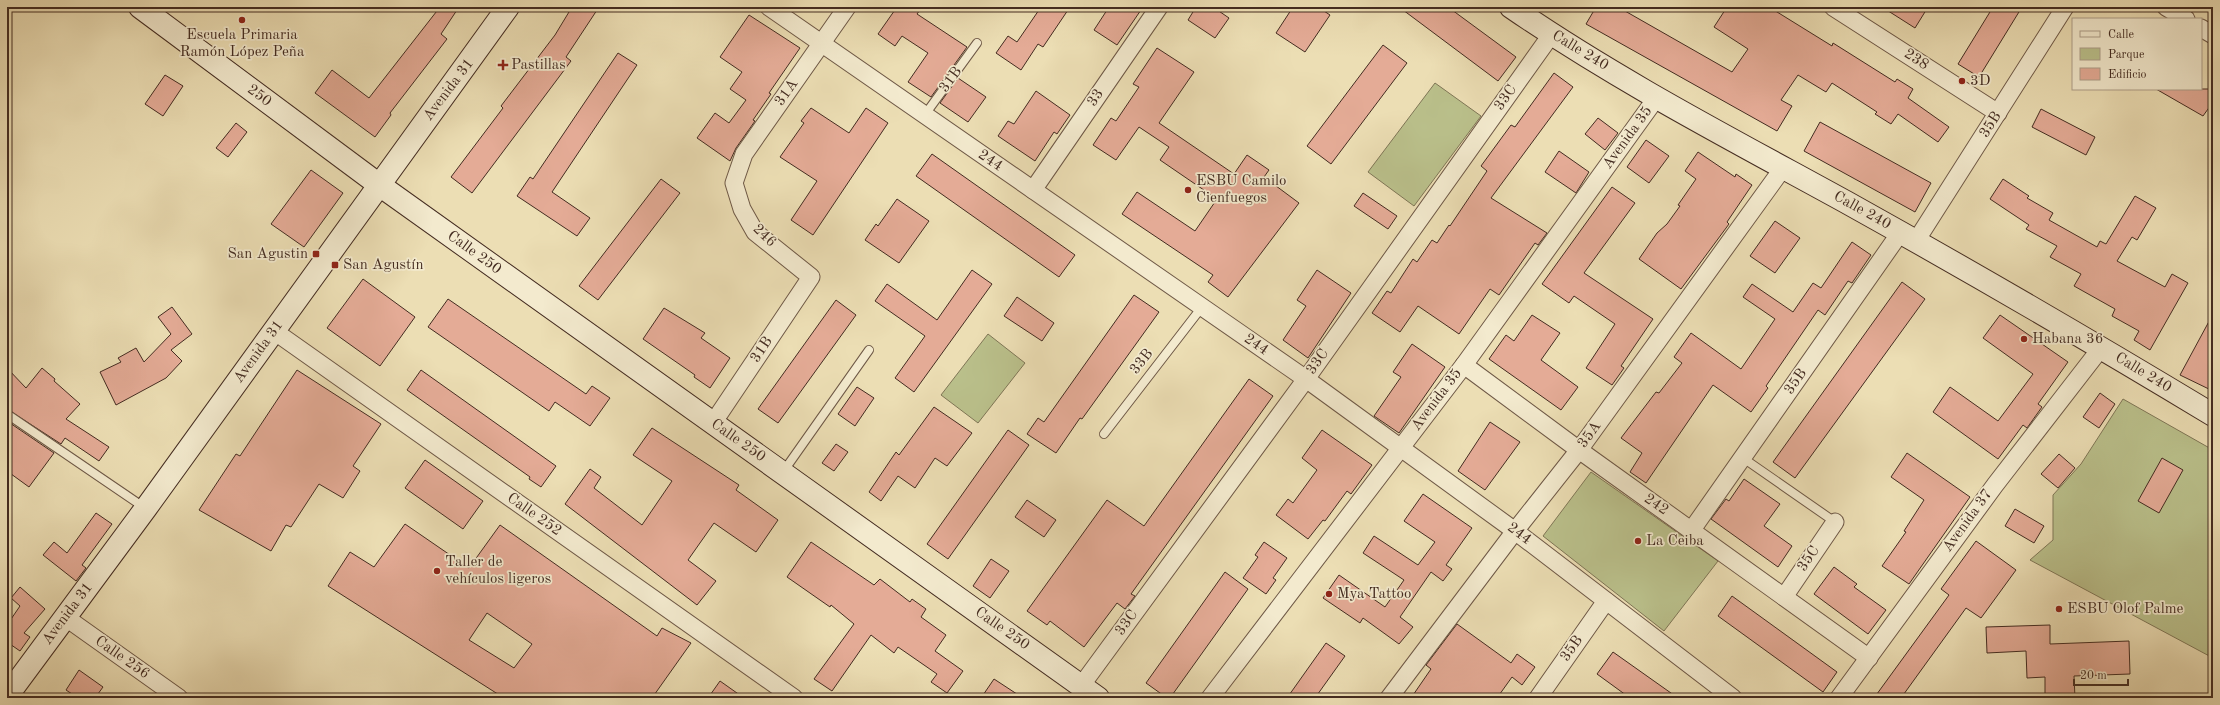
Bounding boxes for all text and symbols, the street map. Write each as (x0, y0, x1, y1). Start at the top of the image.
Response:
marker: Escuela Primaria Ramón López Peña (237, 15, 247, 25)
legend (2072, 18, 2202, 90)
place label: Escuela Primaria Ramón López Peña (180, 28, 305, 60)
street label: Calle 240 (1549, 28, 1611, 74)
text: Calle (2108, 29, 2134, 41)
street label: 238 (1901, 47, 1931, 73)
text: Parque (2108, 49, 2145, 61)
street label: Avenida 31 (421, 56, 477, 124)
place label: Pastillas (511, 58, 566, 73)
marker: Pastillas (498, 60, 508, 70)
street label: 31B (937, 64, 965, 96)
text: Edificio (2108, 69, 2147, 81)
place label: 3D (1970, 74, 1990, 89)
street label: 31A (773, 76, 802, 109)
marker: 3D (1957, 76, 1967, 86)
street label: 250 (244, 82, 274, 110)
street label: 33C (1492, 82, 1520, 114)
street label: 33 (1085, 87, 1107, 109)
street label: Avenida 35 (1600, 104, 1656, 172)
street label: 35B (1977, 109, 2005, 141)
street label: 244 (975, 147, 1005, 175)
place label: ESBU Camilo Cienfuegos (1196, 174, 1286, 206)
marker: ESBU Camilo Cienfuegos (1183, 185, 1193, 195)
street label: Calle 240 (1831, 189, 1893, 233)
street label: 246 (749, 222, 779, 250)
street label: Calle 250 (444, 228, 504, 278)
place label: San Agustin (228, 247, 308, 262)
marker: San Agustin (311, 249, 321, 259)
place label: San Agustín (343, 258, 424, 273)
marker: San Agustín (330, 260, 340, 270)
street label: Avenida 31 (231, 318, 287, 386)
street label: 244 (1241, 331, 1271, 359)
place label: Habana 36 (2032, 332, 2103, 347)
street label: 31B (748, 334, 776, 366)
marker: Habana 36 (2019, 334, 2029, 344)
street label: 33B (1128, 346, 1156, 378)
street label: 33C (1304, 346, 1332, 378)
street label: Calle 240 (2112, 350, 2174, 396)
street label: Avenida 35 (1409, 366, 1465, 434)
street label: 35B (1782, 366, 1810, 398)
street label: Calle 250 (708, 417, 768, 465)
street label: 35A (1575, 418, 1605, 451)
street label: Avenida 37 (1940, 487, 1996, 555)
street label: Calle 252 (504, 491, 564, 539)
street label: 242 (1641, 491, 1671, 519)
street label: 244 (1504, 520, 1534, 548)
place label: La Ceiba (1646, 534, 1704, 549)
marker: La Ceiba (1633, 536, 1643, 546)
street label: 35C (1795, 543, 1823, 575)
place label: Taller de vehículos ligeros (445, 555, 551, 587)
marker: Taller de vehículos ligeros (432, 566, 442, 576)
street label: Avenida 31 (40, 580, 96, 648)
place label: Mya Tattoo (1337, 587, 1411, 602)
marker: Mya Tattoo (1324, 589, 1334, 599)
place label: ESBU Olof Palme (2067, 602, 2184, 617)
marker: ESBU Olof Palme (2054, 604, 2064, 614)
street label: Calle 250 (972, 605, 1032, 653)
street label: 33C (1113, 607, 1141, 639)
street label: 35B (1558, 633, 1586, 665)
street label: Calle 256 (92, 634, 152, 682)
scale bar (2074, 661, 2128, 687)
text: 20 m (2080, 670, 2107, 682)

